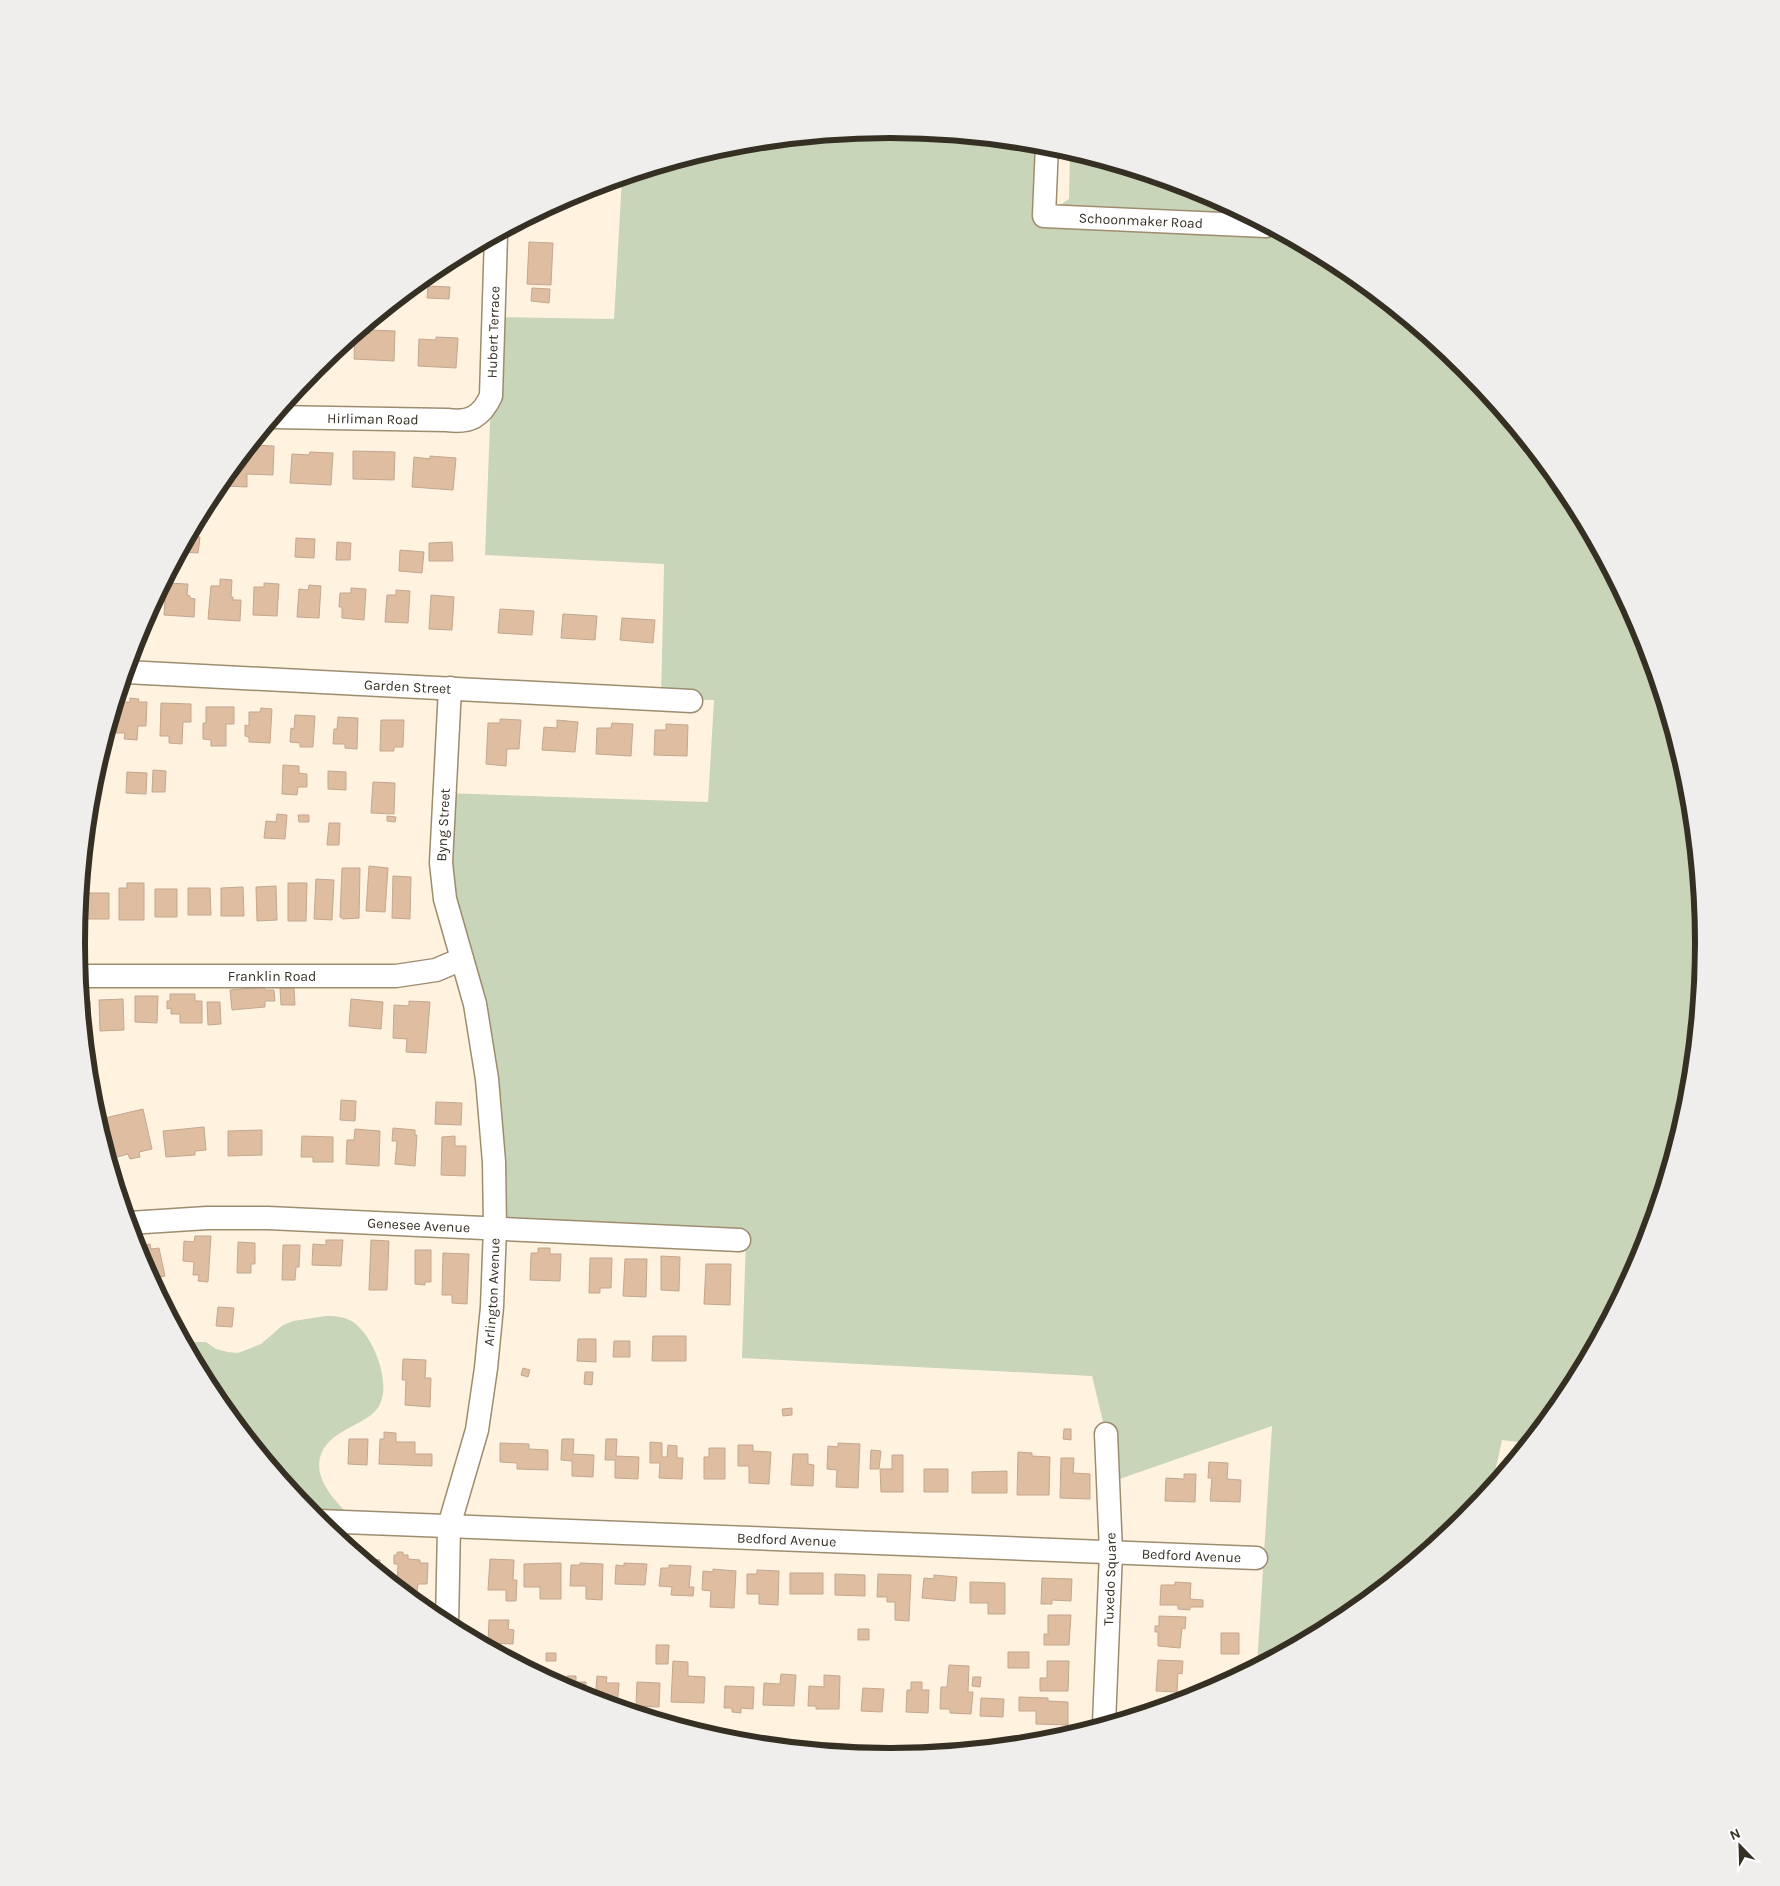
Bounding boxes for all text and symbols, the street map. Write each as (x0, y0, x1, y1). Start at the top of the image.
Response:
street label: Schoonmaker Road (1078, 210, 1203, 232)
street label: Hubert Terrace (484, 286, 503, 379)
street label: Hirliman Road (327, 410, 419, 429)
street label: Garden Street (363, 676, 452, 698)
street label: Byng Street (433, 788, 454, 862)
street label: Franklin Road (228, 968, 316, 985)
street label: Genesee Avenue (367, 1215, 471, 1236)
street label: Arlington Avenue (480, 1237, 504, 1347)
street label: Bedford Avenue (737, 1530, 837, 1550)
street label: Tuxedo Square (1100, 1532, 1120, 1626)
street label: Bedford Avenue (1141, 1545, 1241, 1566)
north arrow (1715, 1821, 1765, 1871)
text: N (1727, 1825, 1743, 1844)

